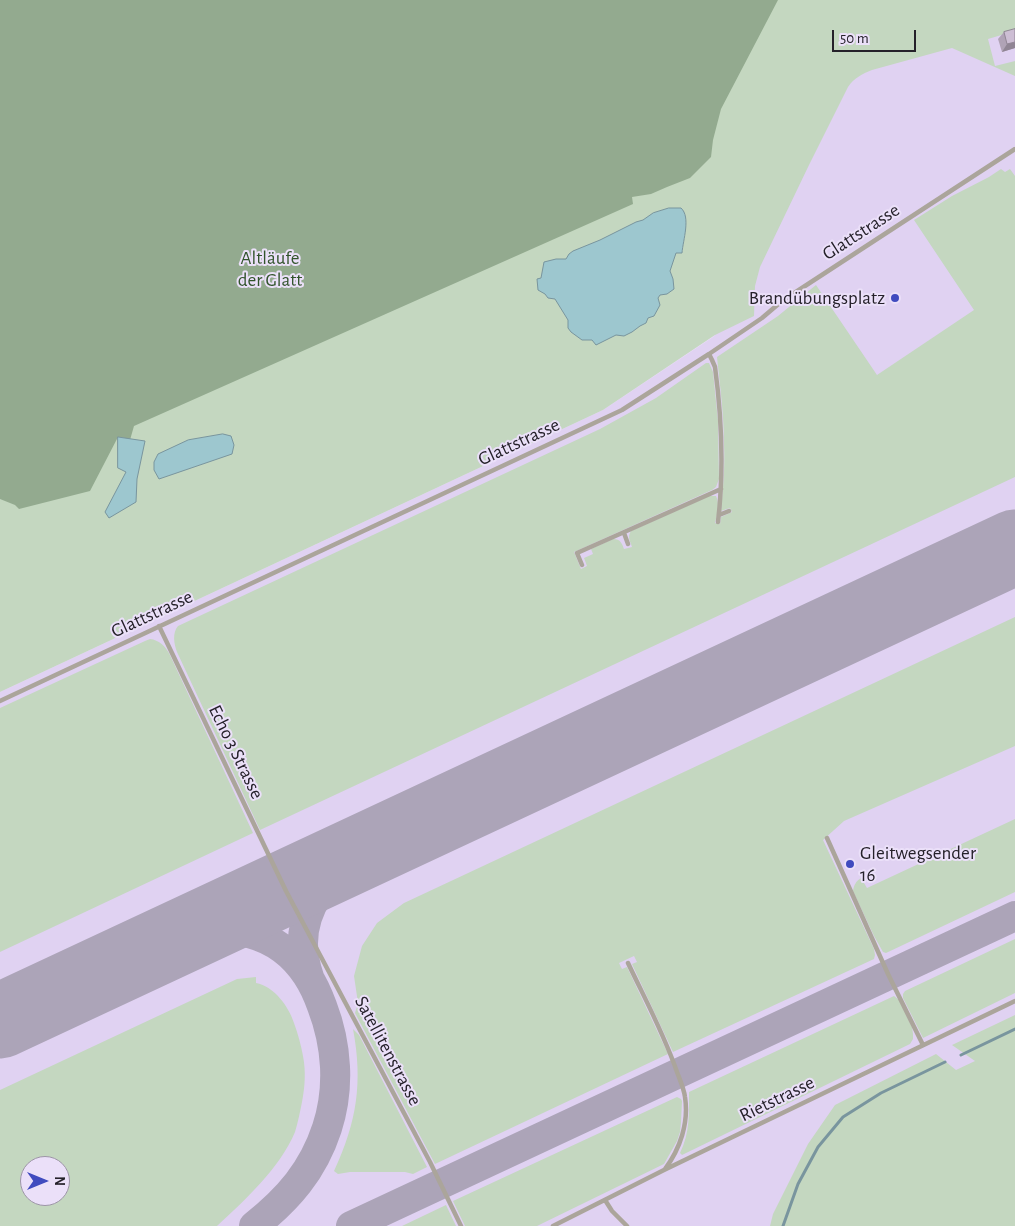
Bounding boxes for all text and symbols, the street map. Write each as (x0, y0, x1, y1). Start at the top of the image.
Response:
scale bar (835, 20, 919, 52)
text: 50 m (840, 31, 869, 46)
street label: Glattstrasse (818, 199, 904, 265)
park label: Altläufe der Glatt (238, 247, 302, 291)
place label: Brandübungsplatz (749, 287, 885, 309)
marker: Brandübungsplatz (889, 292, 901, 304)
street label: Glattstrasse (475, 413, 563, 471)
street label: Glattstrasse (108, 585, 196, 643)
street label: Echo 3 Strasse (203, 701, 269, 803)
place label: Gleitwegsender 16 (860, 842, 976, 886)
marker: Gleitwegsender 16 (844, 858, 856, 870)
street label: Satellitenstrasse (350, 992, 426, 1110)
street label: Rietstrasse (736, 1071, 818, 1127)
north arrow (20, 1156, 70, 1206)
text: N (52, 1176, 66, 1186)

